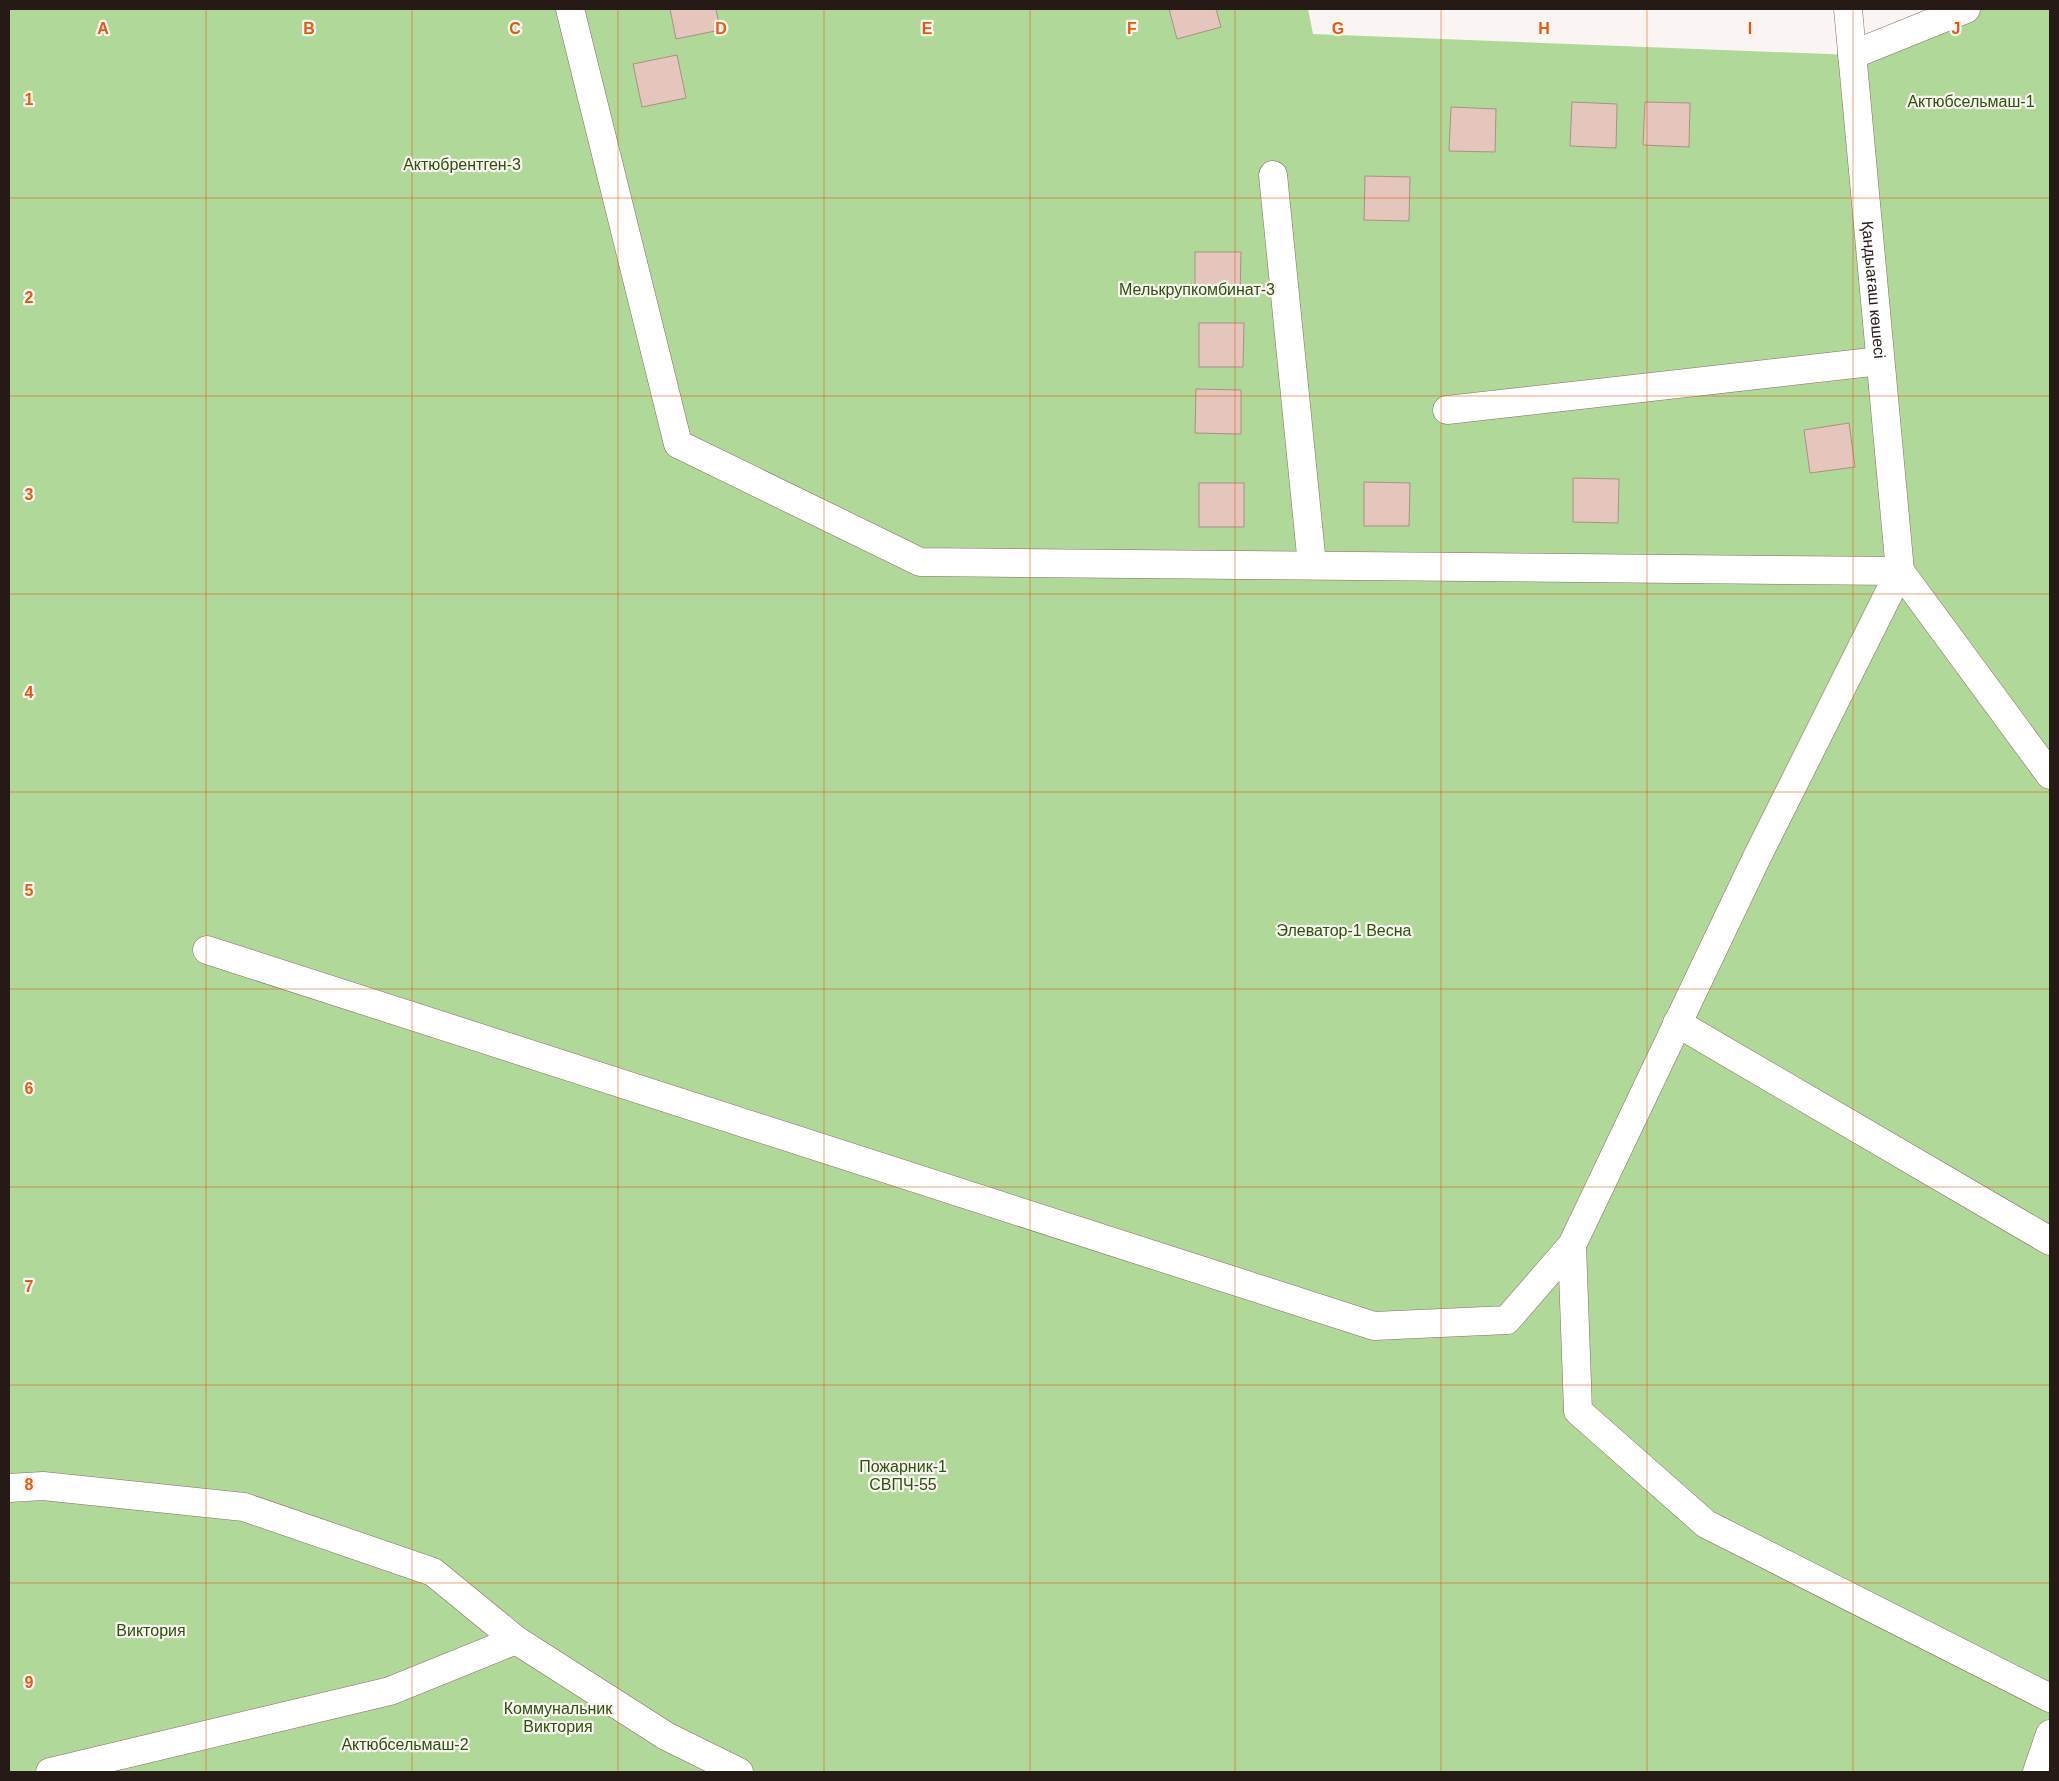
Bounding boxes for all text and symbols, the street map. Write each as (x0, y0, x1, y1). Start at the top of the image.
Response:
text: A (97, 20, 109, 37)
text: B (303, 20, 315, 37)
text: C (509, 20, 521, 37)
text: D (715, 20, 727, 37)
text: E (922, 20, 933, 37)
text: F (1127, 20, 1137, 37)
text: G (1332, 20, 1344, 37)
text: H (1538, 20, 1550, 37)
text: I (1748, 20, 1752, 37)
text: J (1952, 20, 1960, 37)
text: 1 (25, 91, 34, 108)
park label: Актюбсельмаш-1 (1907, 93, 2035, 110)
park label: Актюбрентген-3 (403, 156, 521, 173)
street label: Қандыағаш көшесі (1859, 220, 1888, 359)
park label: Мелькрупкомбинат-3 (1119, 281, 1275, 298)
text: 2 (25, 289, 34, 306)
text: 3 (25, 486, 34, 503)
text: 4 (25, 684, 34, 701)
text: 5 (25, 882, 34, 899)
park label: Элеватор-1 Весна (1277, 922, 1412, 939)
text: 6 (25, 1080, 34, 1097)
text: 7 (25, 1278, 34, 1295)
park label: Пожарник-1 СВПЧ-55 (859, 1458, 947, 1493)
text: 8 (25, 1476, 34, 1493)
park label: Виктория (116, 1622, 186, 1639)
text: 9 (25, 1674, 34, 1691)
park label: Коммунальник Виктория (504, 1700, 613, 1735)
park label: Актюбсельмаш-2 (341, 1736, 469, 1753)

